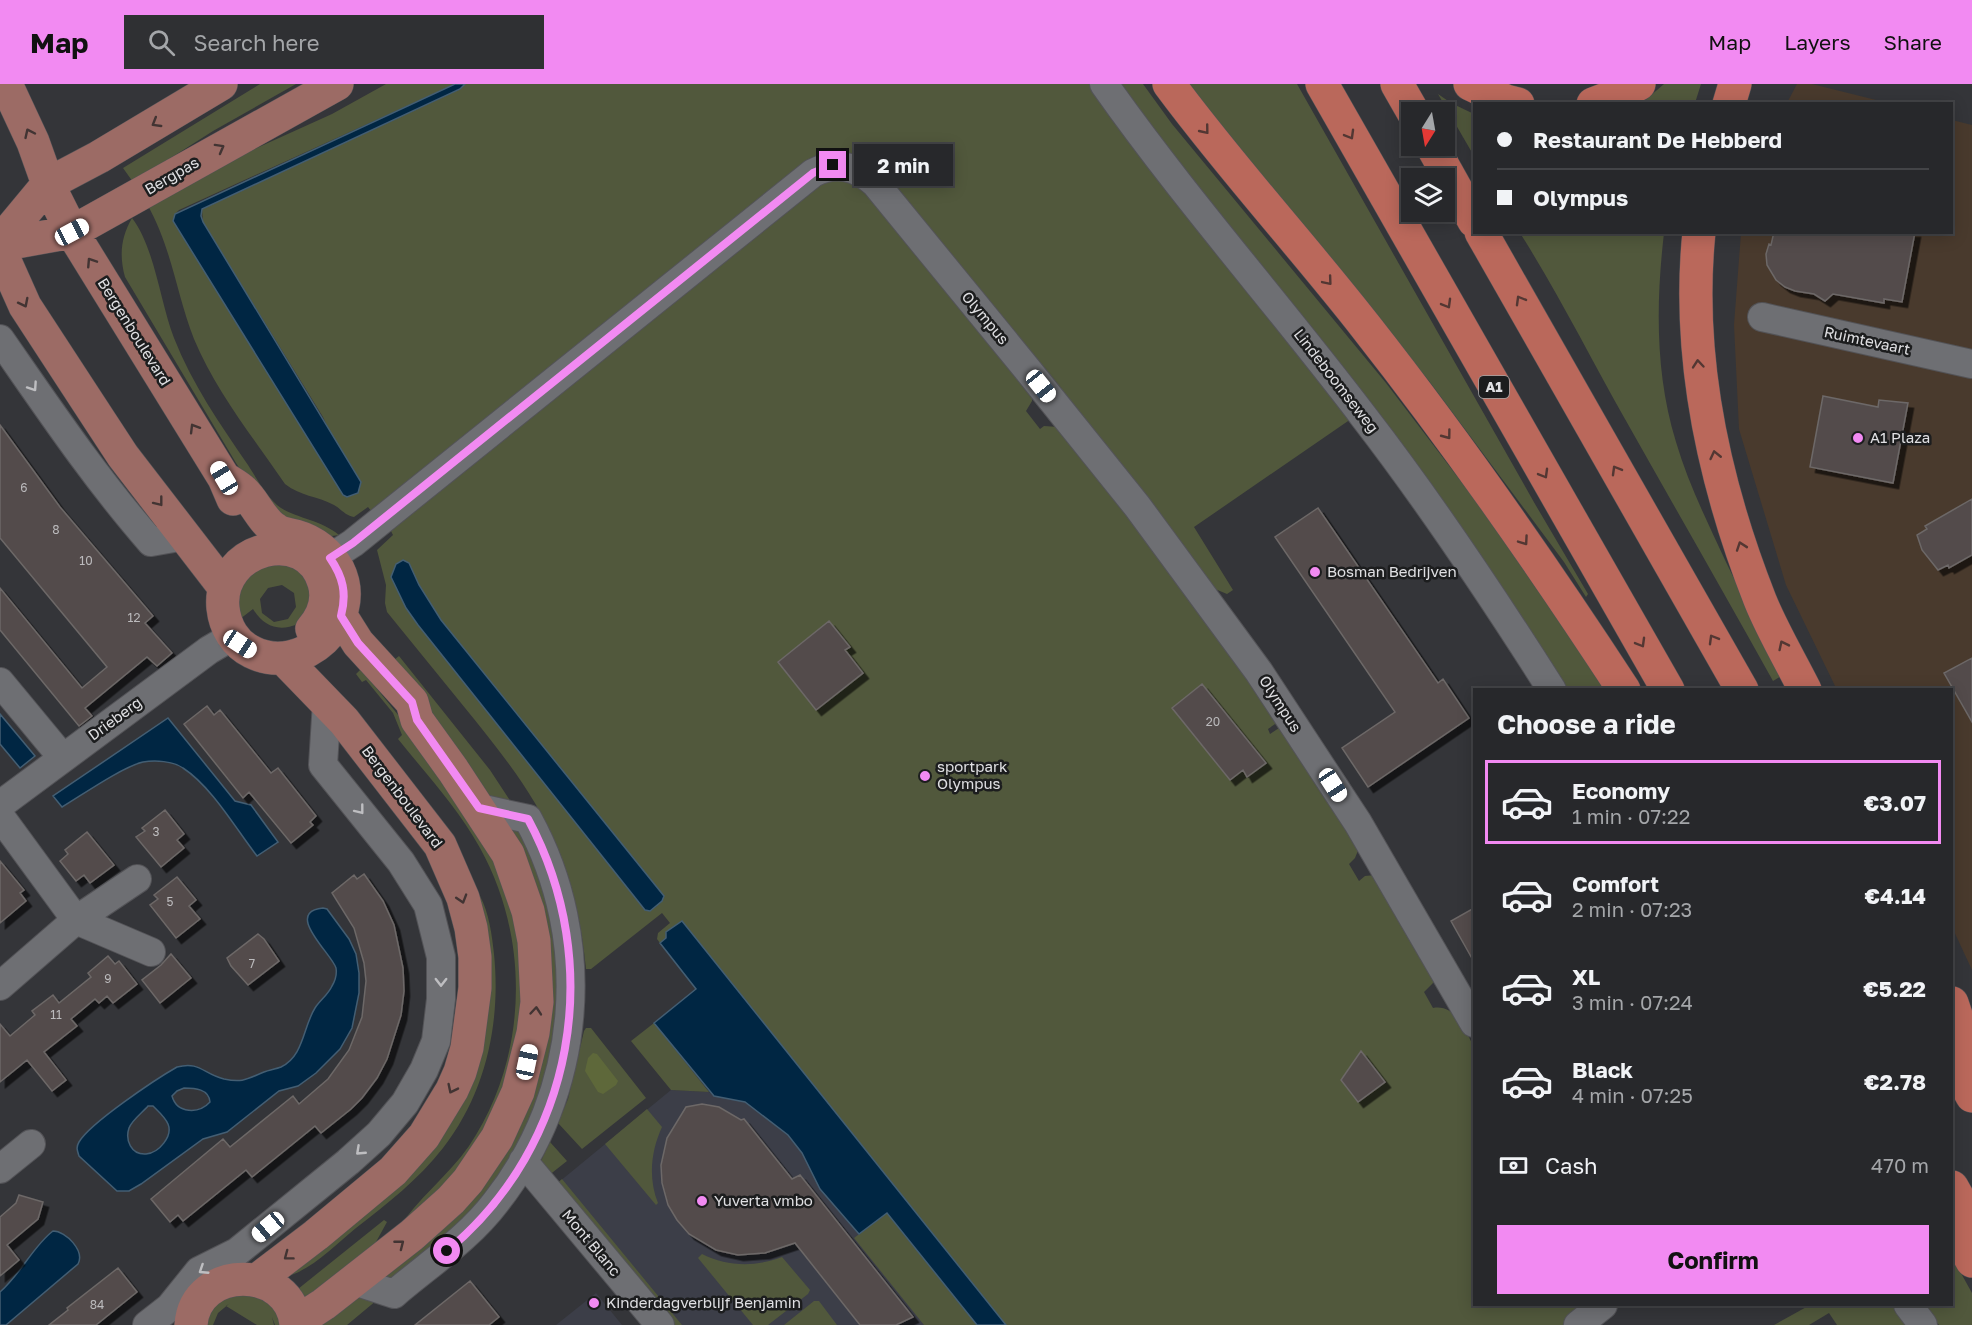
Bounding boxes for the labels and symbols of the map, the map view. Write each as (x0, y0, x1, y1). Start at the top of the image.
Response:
north arrow (1401, 102, 1455, 156)
one-way arrow (152, 115, 162, 127)
one-way arrow (1197, 123, 1208, 134)
one-way arrow (24, 129, 36, 140)
one-way arrow (1343, 129, 1355, 139)
one-way arrow (214, 144, 224, 155)
callout: 2 min (854, 144, 953, 186)
route end (819, 151, 846, 178)
street label: Bergpas (141, 152, 202, 198)
car (52, 216, 92, 248)
one-way arrow (87, 258, 98, 269)
street label: Bergenboulevard (95, 274, 175, 389)
one-way arrow (1321, 274, 1332, 285)
street label: Olympus (958, 287, 1013, 348)
one-way arrow (1516, 296, 1527, 306)
one-way arrow (17, 297, 29, 308)
one-way arrow (1440, 298, 1451, 308)
street label: Ruimtevaart (1823, 322, 1912, 358)
street label: Lindeboomseweg (1291, 325, 1383, 436)
one-way arrow (1692, 359, 1705, 368)
car (1023, 366, 1059, 406)
road number: A1 (1479, 376, 1509, 398)
one-way arrow (26, 381, 37, 392)
one-way arrow (189, 424, 201, 434)
place label: A1 Plaza (1870, 428, 1930, 446)
one-way arrow (1440, 429, 1451, 440)
marker: A1 Plaza (1851, 431, 1865, 445)
one-way arrow (1709, 451, 1722, 461)
car (207, 458, 241, 498)
one-way arrow (1612, 466, 1623, 476)
one-way arrow (1537, 467, 1548, 478)
house number: 6 (20, 480, 28, 495)
one-way arrow (151, 495, 162, 506)
house number: 8 (52, 522, 60, 537)
one-way arrow (1517, 534, 1528, 545)
one-way arrow (1736, 541, 1749, 552)
house number: 10 (79, 553, 93, 568)
place label: Bosman Bedrijven (1327, 562, 1457, 580)
marker: Bosman Bedrijven (1308, 565, 1322, 579)
house number: 12 (128, 610, 140, 625)
car (220, 627, 260, 661)
one-way arrow (1709, 635, 1720, 645)
one-way arrow (1633, 637, 1645, 647)
one-way arrow (1778, 641, 1790, 652)
street label: Olympus (1256, 672, 1306, 735)
street label: Drieberg (84, 693, 145, 744)
house number: 20 (1206, 714, 1220, 729)
street label: Bergenboulevard (359, 742, 447, 851)
place label: sportpark Olympus (937, 757, 1008, 792)
car (1316, 765, 1350, 805)
marker: sportpark Olympus (918, 769, 932, 783)
one-way arrow (352, 804, 363, 815)
house number: 3 (152, 824, 160, 839)
one-way arrow (455, 893, 468, 904)
house number: 5 (167, 894, 174, 909)
house number: 7 (249, 956, 255, 971)
house number: 9 (104, 971, 112, 986)
one-way arrow (435, 977, 447, 986)
one-way arrow (529, 1006, 542, 1015)
house number: 11 (50, 1007, 62, 1022)
car (514, 1043, 540, 1081)
one-way arrow (447, 1083, 459, 1094)
one-way arrow (356, 1144, 367, 1155)
place label: Yuverta vmbo (714, 1191, 813, 1209)
marker: Yuverta vmbo (695, 1194, 709, 1208)
street label: Mont Blanc (559, 1205, 625, 1279)
car (248, 1209, 288, 1245)
route start (433, 1237, 460, 1264)
one-way arrow (393, 1241, 404, 1252)
one-way arrow (283, 1249, 294, 1260)
one-way arrow (199, 1263, 210, 1274)
place label: Kinderdagverblijf Benjamin (606, 1293, 801, 1311)
marker: Kinderdagverblijf Benjamin (587, 1296, 601, 1310)
house number: 84 (90, 1297, 104, 1312)

